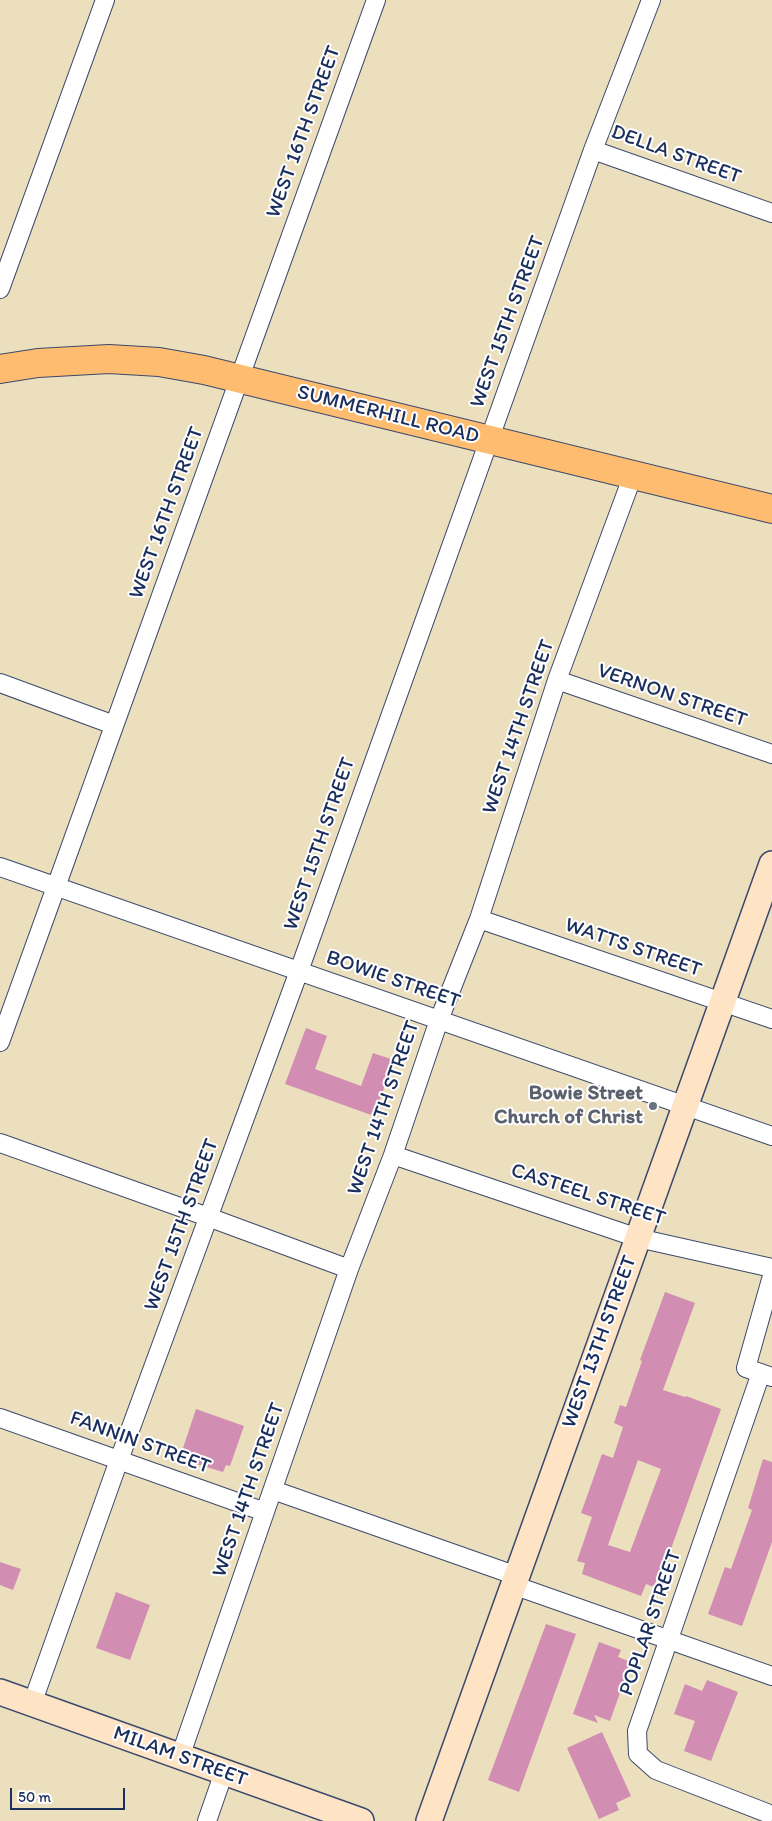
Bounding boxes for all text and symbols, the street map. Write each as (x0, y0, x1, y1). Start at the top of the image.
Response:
street label: WEST 16TH STREET (261, 42, 347, 222)
street label: DELLA STREET (608, 120, 744, 190)
street label: WEST 15TH STREET (465, 233, 551, 411)
street label: SUMMERHILL ROAD (295, 380, 481, 450)
street label: WEST 16TH STREET (124, 423, 210, 603)
street label: WEST 14TH STREET (477, 636, 561, 818)
street label: VERNON STREET (594, 659, 750, 733)
street label: WEST 15TH STREET (279, 754, 361, 934)
street label: WATTS STREET (561, 913, 705, 983)
street label: BOWIE STREET (323, 945, 463, 1015)
street label: WEST 14TH STREET (342, 1017, 426, 1199)
place label: Bowie Street Church of Christ (494, 1081, 643, 1131)
marker: Bowie Street Church of Christ (647, 1100, 659, 1112)
street label: WEST 15TH STREET (139, 1136, 225, 1314)
street label: CASTEEL STREET (508, 1158, 668, 1232)
street label: WEST 13TH STREET (557, 1252, 643, 1432)
street label: WEST 14TH STREET (207, 1399, 291, 1581)
street label: FANNIN STREET (66, 1406, 214, 1480)
street label: POPLAR STREET (614, 1547, 688, 1699)
street label: MILAM STREET (109, 1721, 251, 1793)
scale bar (12, 1778, 128, 1810)
text: 50 m (18, 1788, 51, 1806)

